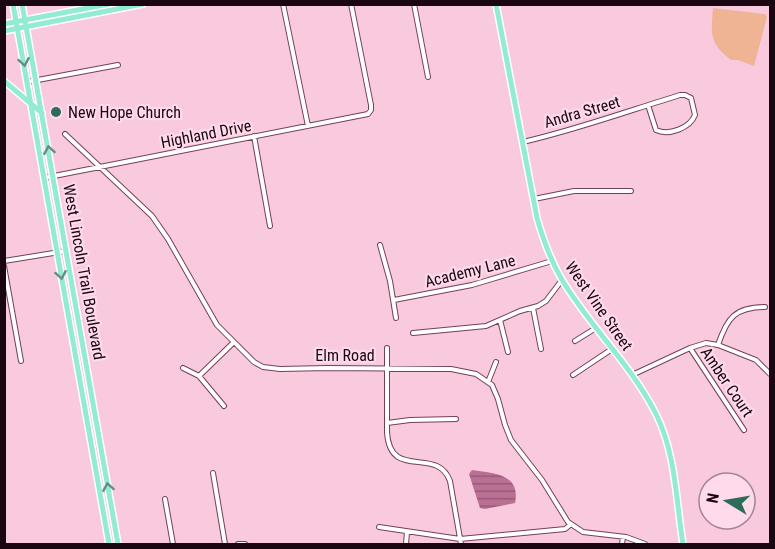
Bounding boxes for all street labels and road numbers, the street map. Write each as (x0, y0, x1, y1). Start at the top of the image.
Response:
street label: Andra Street (542, 92, 623, 132)
street label: Highland Drive (159, 116, 253, 152)
street label: West Lincoln Trail Boulevard (59, 183, 109, 361)
street label: Academy Lane (423, 251, 517, 291)
street label: West Vine Street (561, 258, 637, 354)
street label: Amber Court (697, 344, 757, 421)
street label: Elm Road (315, 346, 375, 365)

